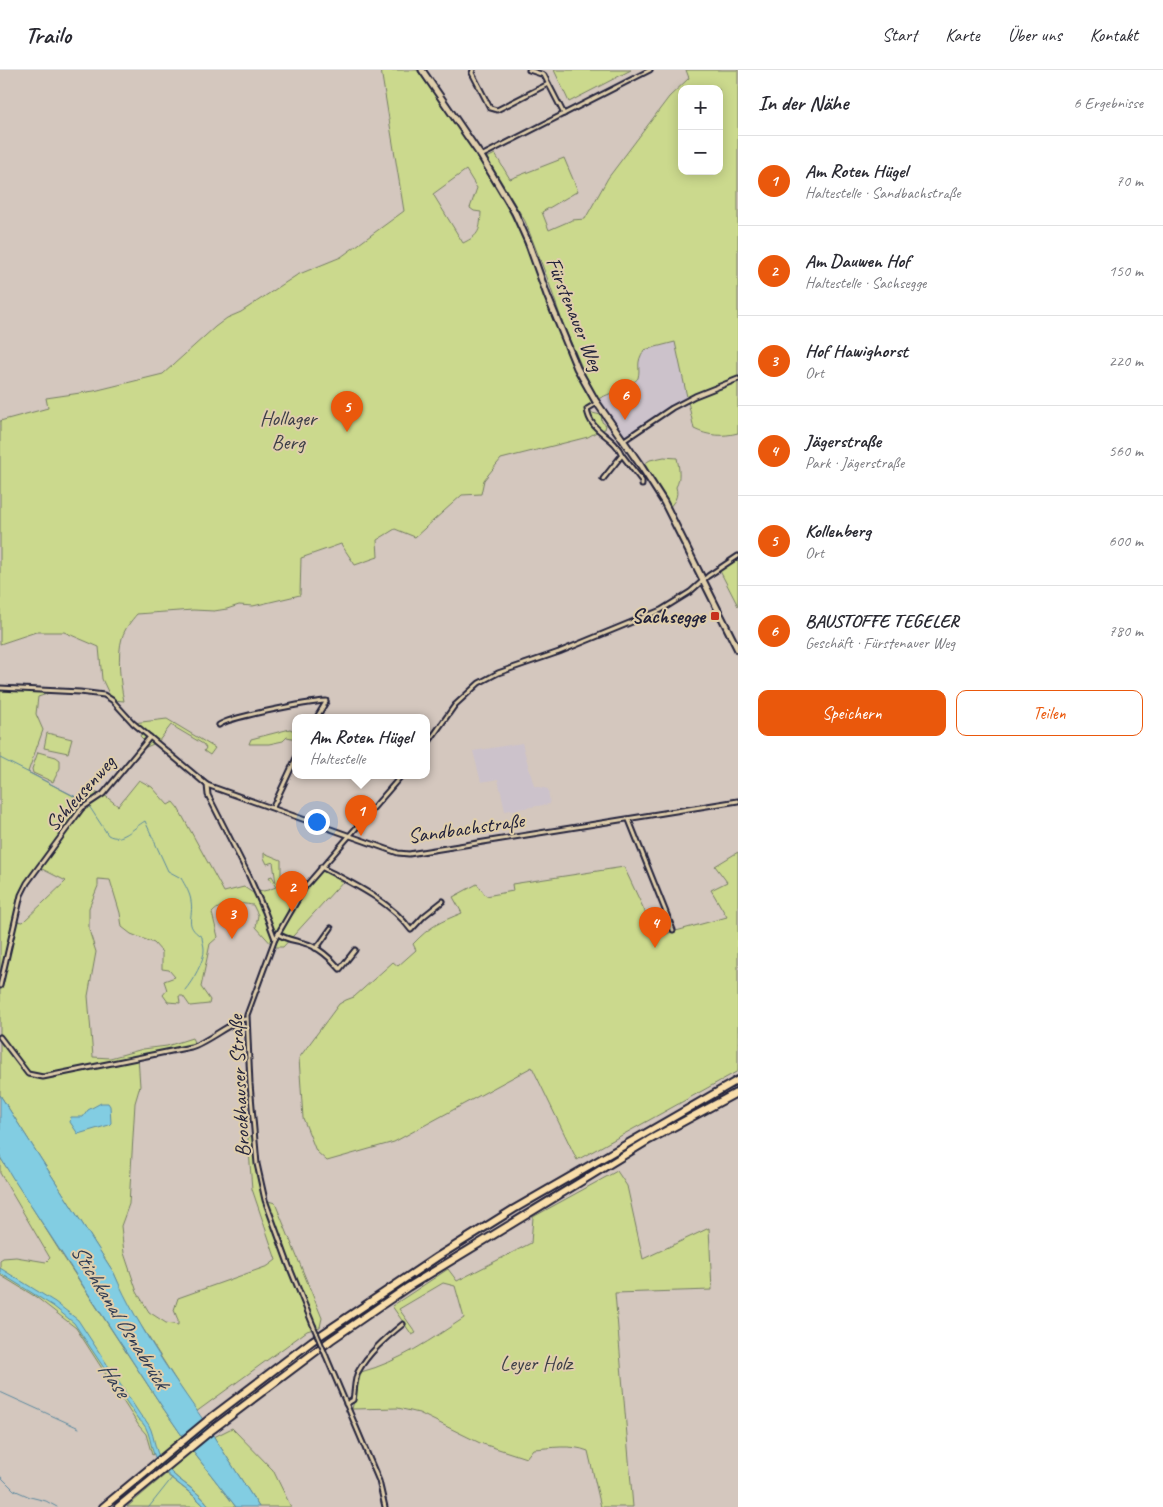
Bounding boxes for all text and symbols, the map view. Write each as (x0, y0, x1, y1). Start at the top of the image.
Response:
text: Trailo (25, 20, 71, 50)
text: Start (882, 24, 917, 46)
text: Karte (945, 24, 980, 46)
text: Über uns (1008, 24, 1062, 46)
text: Kontakt (1090, 24, 1138, 46)
map controls (678, 85, 723, 175)
button: + (678, 85, 723, 130)
text: In der Nähe (758, 90, 848, 116)
text: 6 Ergebnisse (1074, 93, 1143, 113)
button: − (678, 130, 723, 175)
text: Am Roten Hügel (805, 159, 908, 183)
text: 1 (770, 171, 778, 191)
text: 70 m (1116, 171, 1143, 191)
text: Haltestelle · Sandbachstraße (805, 183, 961, 203)
text: Am Dauwen Hof (805, 249, 910, 273)
street label: Fürstenauer Weg (540, 253, 610, 376)
text: 2 (770, 261, 778, 281)
text: 150 m (1109, 261, 1143, 281)
text: Haltestelle · Sachsegge (805, 273, 926, 293)
text: Hof Hawighorst (805, 339, 908, 363)
text: 3 (770, 351, 778, 371)
text: 220 m (1109, 351, 1143, 371)
text: Ort (805, 363, 824, 383)
pin: 6 (609, 379, 641, 420)
pin: 5 (331, 391, 363, 432)
park label: Hollager Berg (260, 405, 319, 455)
text: Jägerstraße (805, 429, 881, 453)
text: 4 (770, 441, 778, 461)
text: 560 m (1109, 441, 1143, 461)
text: Park · Jägerstraße (805, 453, 904, 473)
text: Kollenberg (805, 519, 871, 543)
text: 5 (771, 531, 777, 551)
text: 600 m (1109, 531, 1143, 551)
text: Ort (805, 543, 824, 563)
place label: Sachsegge (631, 603, 707, 629)
text: BAUSTOFFE TEGELER (805, 609, 959, 633)
marker: Sachsegge (709, 610, 721, 622)
text: 6 (770, 621, 778, 641)
text: 780 m (1109, 621, 1143, 641)
text: Geschäft · Fürstenauer Weg (805, 633, 955, 653)
button: Speichern (758, 690, 946, 736)
button: Teilen (956, 690, 1143, 736)
popup (292, 714, 430, 779)
text: Am Roten Hügel (310, 725, 412, 749)
street label: Schleusenweg (39, 748, 122, 836)
text: Haltestelle (310, 749, 365, 769)
pin: 1 (345, 795, 377, 836)
street label: Sandbachstraße (406, 807, 528, 849)
your location (304, 809, 330, 835)
pin: 2 (276, 871, 308, 912)
pin: 3 (216, 898, 248, 939)
pin: 4 (639, 907, 671, 948)
street label: Brockhauser Straße (222, 1012, 256, 1158)
water label: Stichkanal Osnabrück (65, 1239, 178, 1397)
park label: Leyer Holz (500, 1350, 574, 1376)
water label: Hase (92, 1357, 138, 1406)

